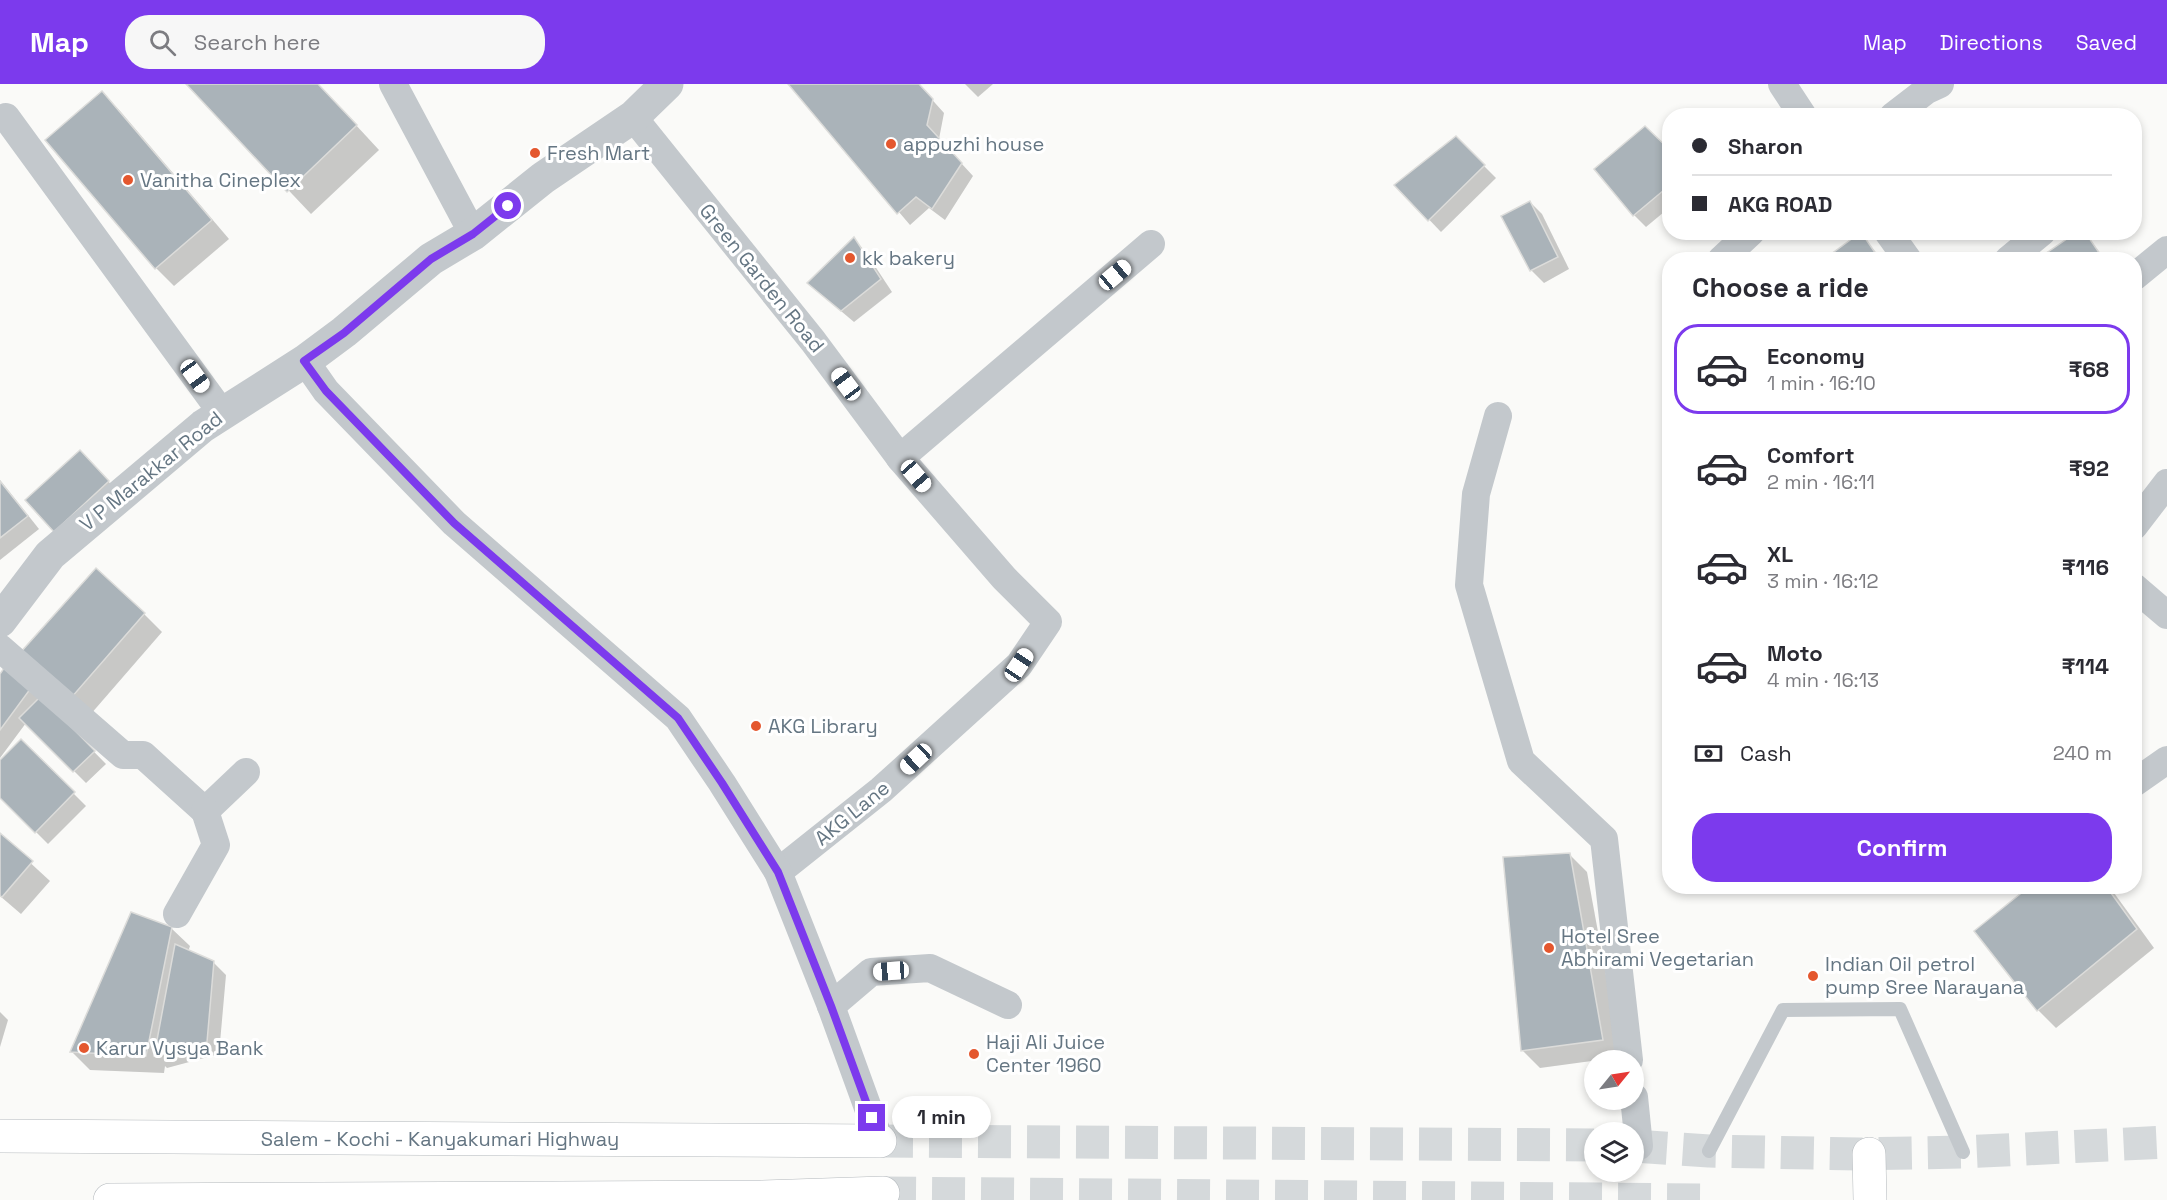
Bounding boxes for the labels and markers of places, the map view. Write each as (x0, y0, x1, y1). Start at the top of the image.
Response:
place label: appuzhi house (903, 131, 1044, 157)
marker: appuzhi house (884, 137, 898, 151)
place label: Fresh Mart (547, 140, 650, 166)
marker: Fresh Mart (528, 146, 542, 160)
place label: Vanitha Cineplex (140, 167, 301, 193)
marker: Vanitha Cineplex (121, 173, 135, 187)
place label: kk bakery (862, 245, 955, 271)
marker: kk bakery (843, 251, 857, 265)
place label: AKG Library (768, 713, 878, 739)
marker: AKG Library (749, 719, 763, 733)
place label: Hotel Sree Abhirami Vegetarian (1561, 923, 1754, 972)
marker: Hotel Sree Abhirami Vegetarian (1542, 941, 1556, 955)
place label: Indian Oil petrol pump Sree Narayana (1825, 951, 2024, 1000)
marker: Indian Oil petrol pump Sree Narayana (1806, 969, 1820, 983)
place label: Haji Ali Juice Center 1960 (986, 1029, 1105, 1078)
place label: Karur Vysya Bank (96, 1035, 264, 1061)
marker: Karur Vysya Bank (77, 1041, 91, 1055)
marker: Haji Ali Juice Center 1960 (967, 1047, 981, 1061)

